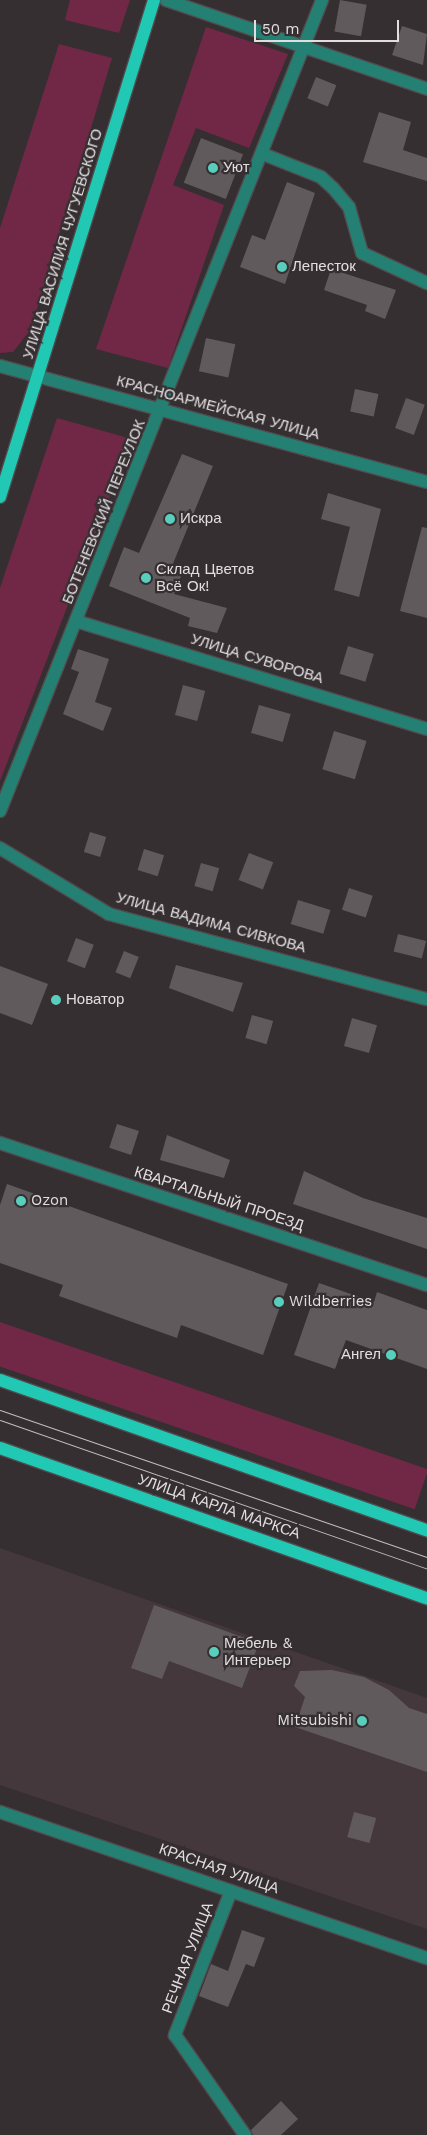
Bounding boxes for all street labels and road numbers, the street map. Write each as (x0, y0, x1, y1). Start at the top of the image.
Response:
street label: УЛИЦА ВАСИЛИЯ ЧУГУЕВСКОГО (19, 127, 107, 361)
street label: КРАСНОАРМЕЙСКАЯ УЛИЦА (114, 372, 322, 444)
street label: БОТЕНЕВСКИЙ ПЕРЕУЛОК (59, 417, 149, 607)
street label: УЛИЦА СУВОРОВА (188, 630, 326, 688)
street label: УЛИЦА ВАДИМА СИВКОВА (114, 889, 308, 957)
street label: КВАРТАЛЬНЫЙ ПРОЕЗД (132, 1163, 306, 1235)
street label: УЛИЦА КАРЛА МАРКСА (136, 1471, 302, 1543)
street label: КРАСНАЯ УЛИЦА (157, 1840, 281, 1898)
street label: РЕЧНАЯ УЛИЦА (159, 1900, 217, 2016)

